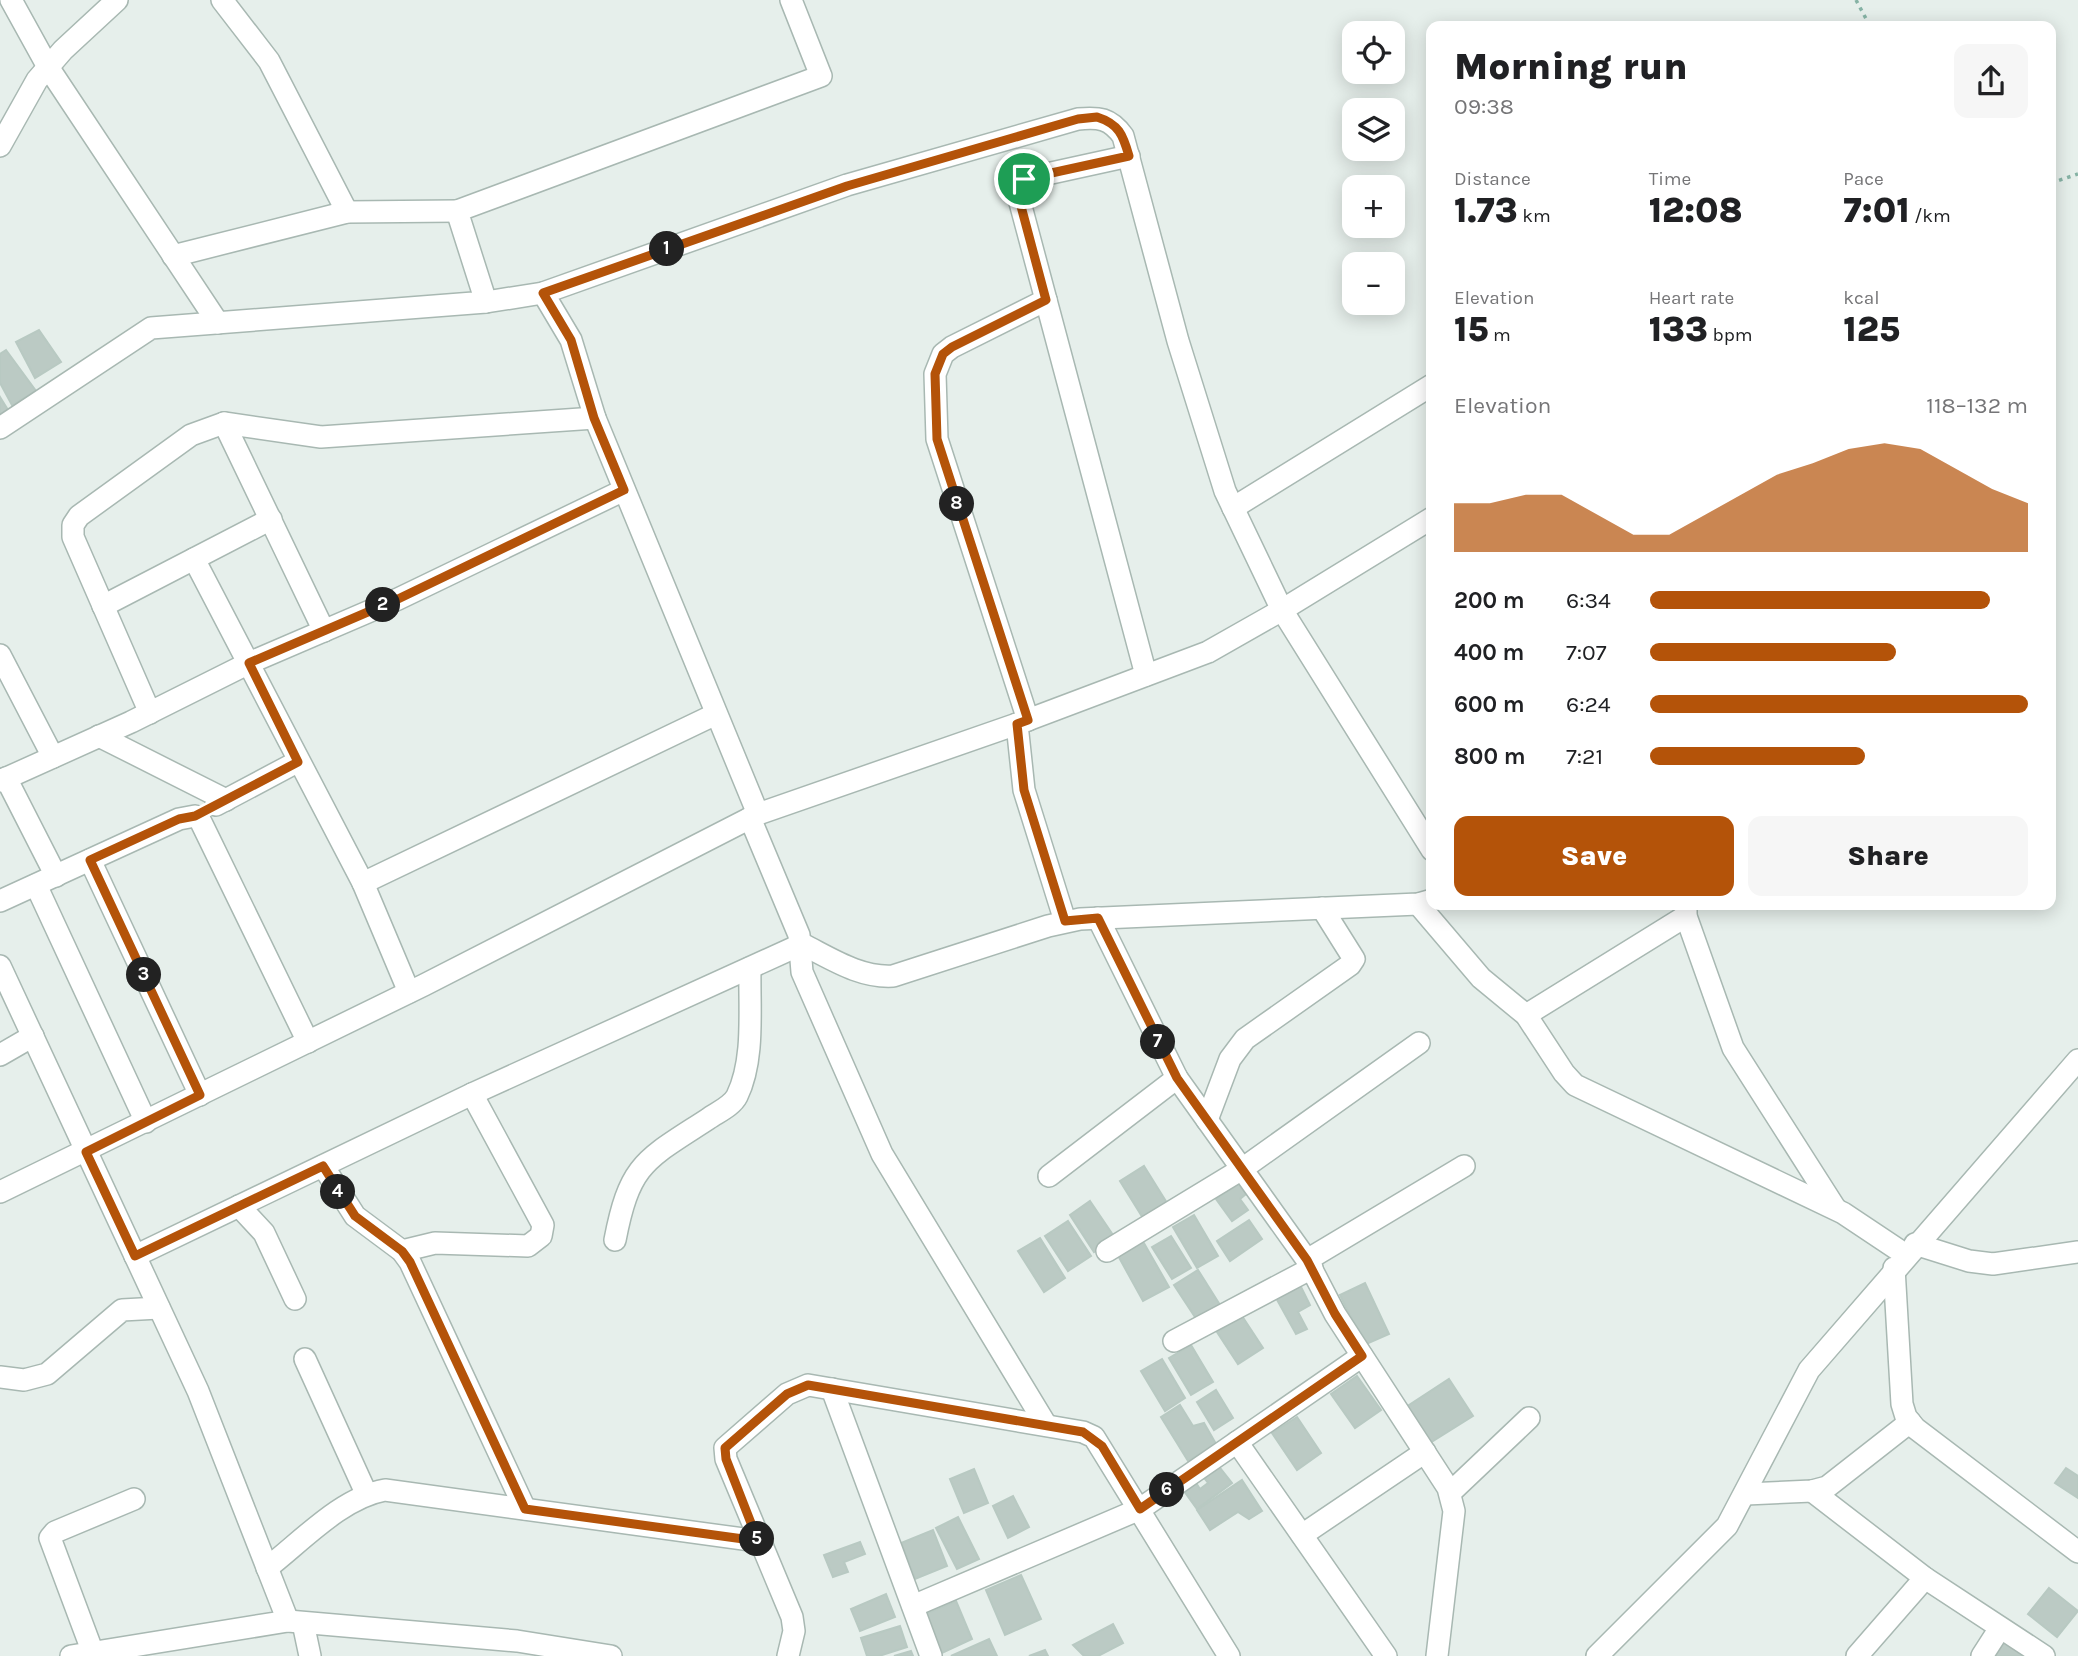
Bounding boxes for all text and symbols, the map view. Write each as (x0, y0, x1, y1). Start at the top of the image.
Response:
map controls (1342, 21, 1405, 315)
button: locate (1342, 21, 1405, 84)
text: Morning run (1454, 44, 1688, 89)
button: share (1954, 44, 2028, 118)
text: 09:38 (1454, 93, 1514, 120)
button: layers (1342, 98, 1405, 161)
pin (994, 149, 1054, 209)
icon: arrive (1005, 160, 1043, 198)
text: Distance (1454, 168, 1531, 190)
text: Time (1649, 168, 1691, 190)
text: Pace (1843, 168, 1884, 190)
button: + (1342, 175, 1405, 238)
text: 1.73 (1454, 190, 1518, 231)
text: 12:08 (1649, 190, 1742, 231)
text: 7:01 (1843, 190, 1910, 231)
text: km (1518, 205, 1551, 227)
text: /km (1910, 205, 1951, 227)
pin: 1 (650, 232, 684, 266)
text: 1 (663, 237, 670, 259)
button: − (1342, 252, 1405, 315)
text: Elevation (1454, 287, 1534, 309)
text: Heart rate (1649, 287, 1734, 309)
text: kcal (1843, 287, 1880, 309)
text: 15 (1454, 309, 1488, 350)
text: 133 (1649, 309, 1708, 350)
text: 125 (1843, 309, 1900, 350)
text: m (1488, 324, 1511, 346)
text: bpm (1708, 324, 1753, 346)
text: Elevation (1454, 392, 1551, 419)
text: 118–132 m (1926, 392, 2028, 419)
pin: 8 (940, 486, 974, 522)
text: 8 (950, 492, 963, 514)
text: 200 m (1454, 587, 1525, 614)
text: 6:34 (1566, 587, 1611, 614)
pin: 2 (366, 588, 400, 622)
text: 2 (377, 593, 388, 615)
text: 400 m (1454, 639, 1524, 666)
text: 7:07 (1566, 639, 1607, 666)
text: 600 m (1454, 691, 1525, 718)
text: 6:24 (1566, 691, 1611, 718)
text: 800 m (1454, 743, 1526, 770)
text: 7:21 (1566, 743, 1603, 770)
button: Save (1454, 816, 1734, 896)
button: Share (1748, 816, 2028, 896)
pin: 3 (127, 958, 162, 992)
text: 3 (138, 963, 149, 985)
pin: 7 (1140, 1024, 1176, 1060)
text: 7 (1153, 1030, 1162, 1052)
pin: 4 (320, 1174, 356, 1210)
text: 4 (332, 1180, 343, 1202)
pin: 6 (1150, 1472, 1184, 1508)
text: 6 (1161, 1478, 1172, 1500)
pin: 5 (740, 1522, 774, 1556)
text: 5 (751, 1527, 762, 1549)

